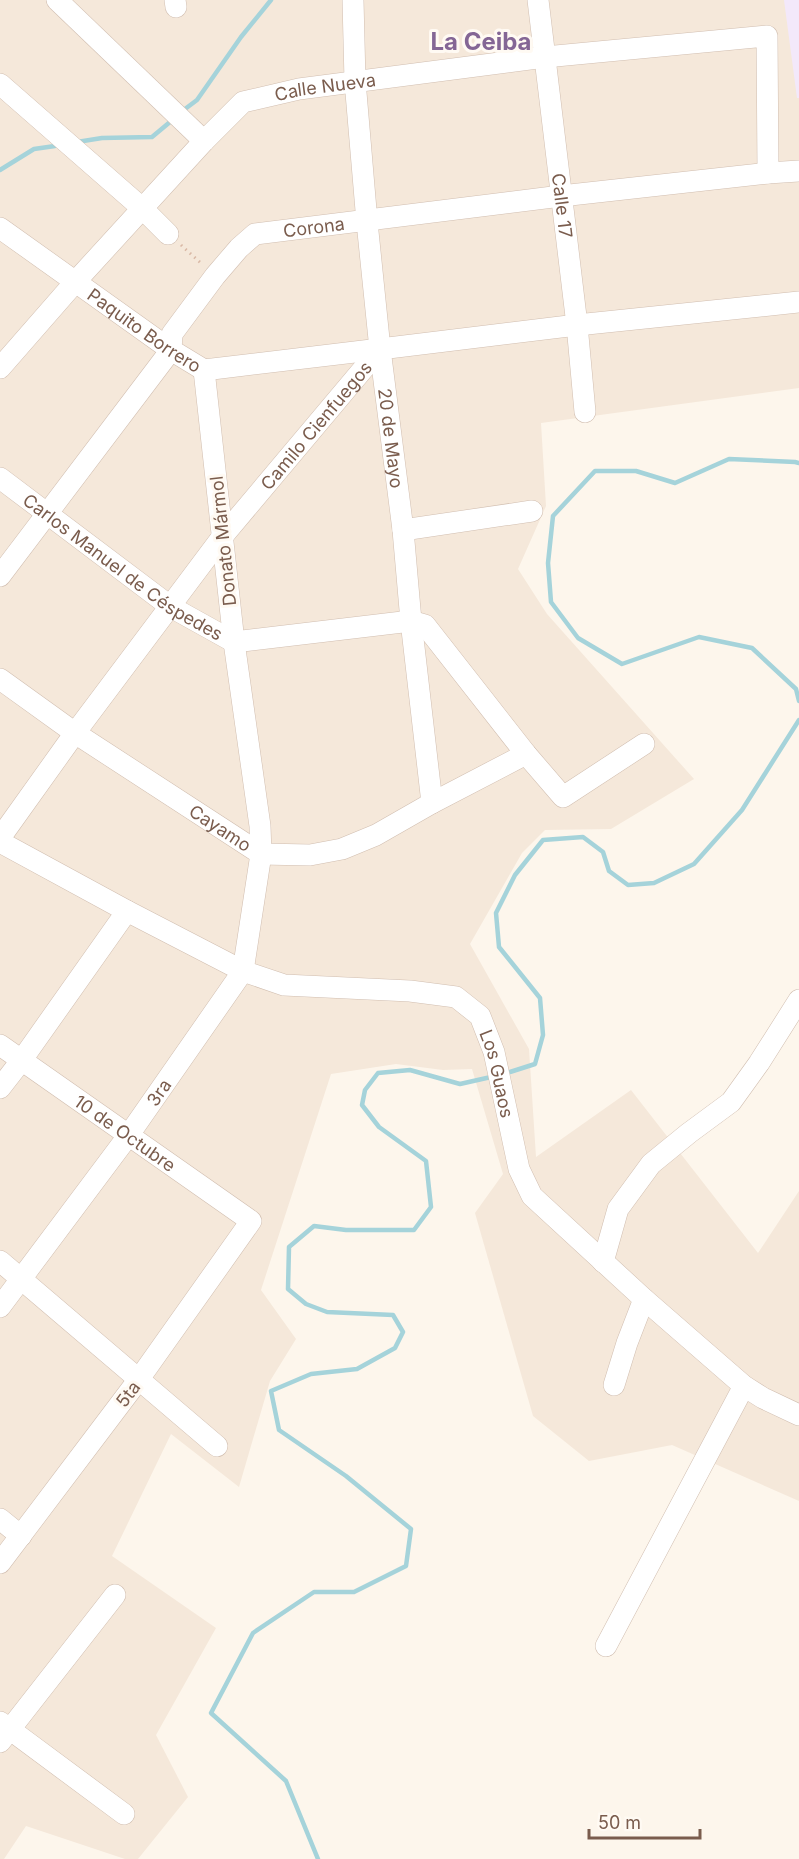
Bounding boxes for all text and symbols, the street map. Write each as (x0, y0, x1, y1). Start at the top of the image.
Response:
district label: La Ceiba (430, 27, 532, 56)
street label: Calle Nueva (272, 69, 377, 105)
street label: Calle 17 (548, 172, 577, 239)
street label: Corona (282, 212, 346, 241)
street label: Paquito Borrero (84, 284, 205, 376)
street label: Camilo Cienfuegos (256, 357, 376, 494)
street label: 20 de Mayo (375, 387, 408, 489)
street label: Donato Mármol (206, 475, 240, 607)
street label: Carlos Manuel de Céspedes (19, 489, 227, 644)
street label: Cayamo (186, 800, 255, 855)
street label: Los Guaos (476, 1027, 518, 1120)
street label: 3ra (142, 1075, 175, 1110)
street label: 10 de Octubre (71, 1090, 180, 1176)
street label: 5ta (111, 1377, 145, 1411)
scale bar (589, 1802, 700, 1840)
text: 50 m (598, 1812, 641, 1833)

